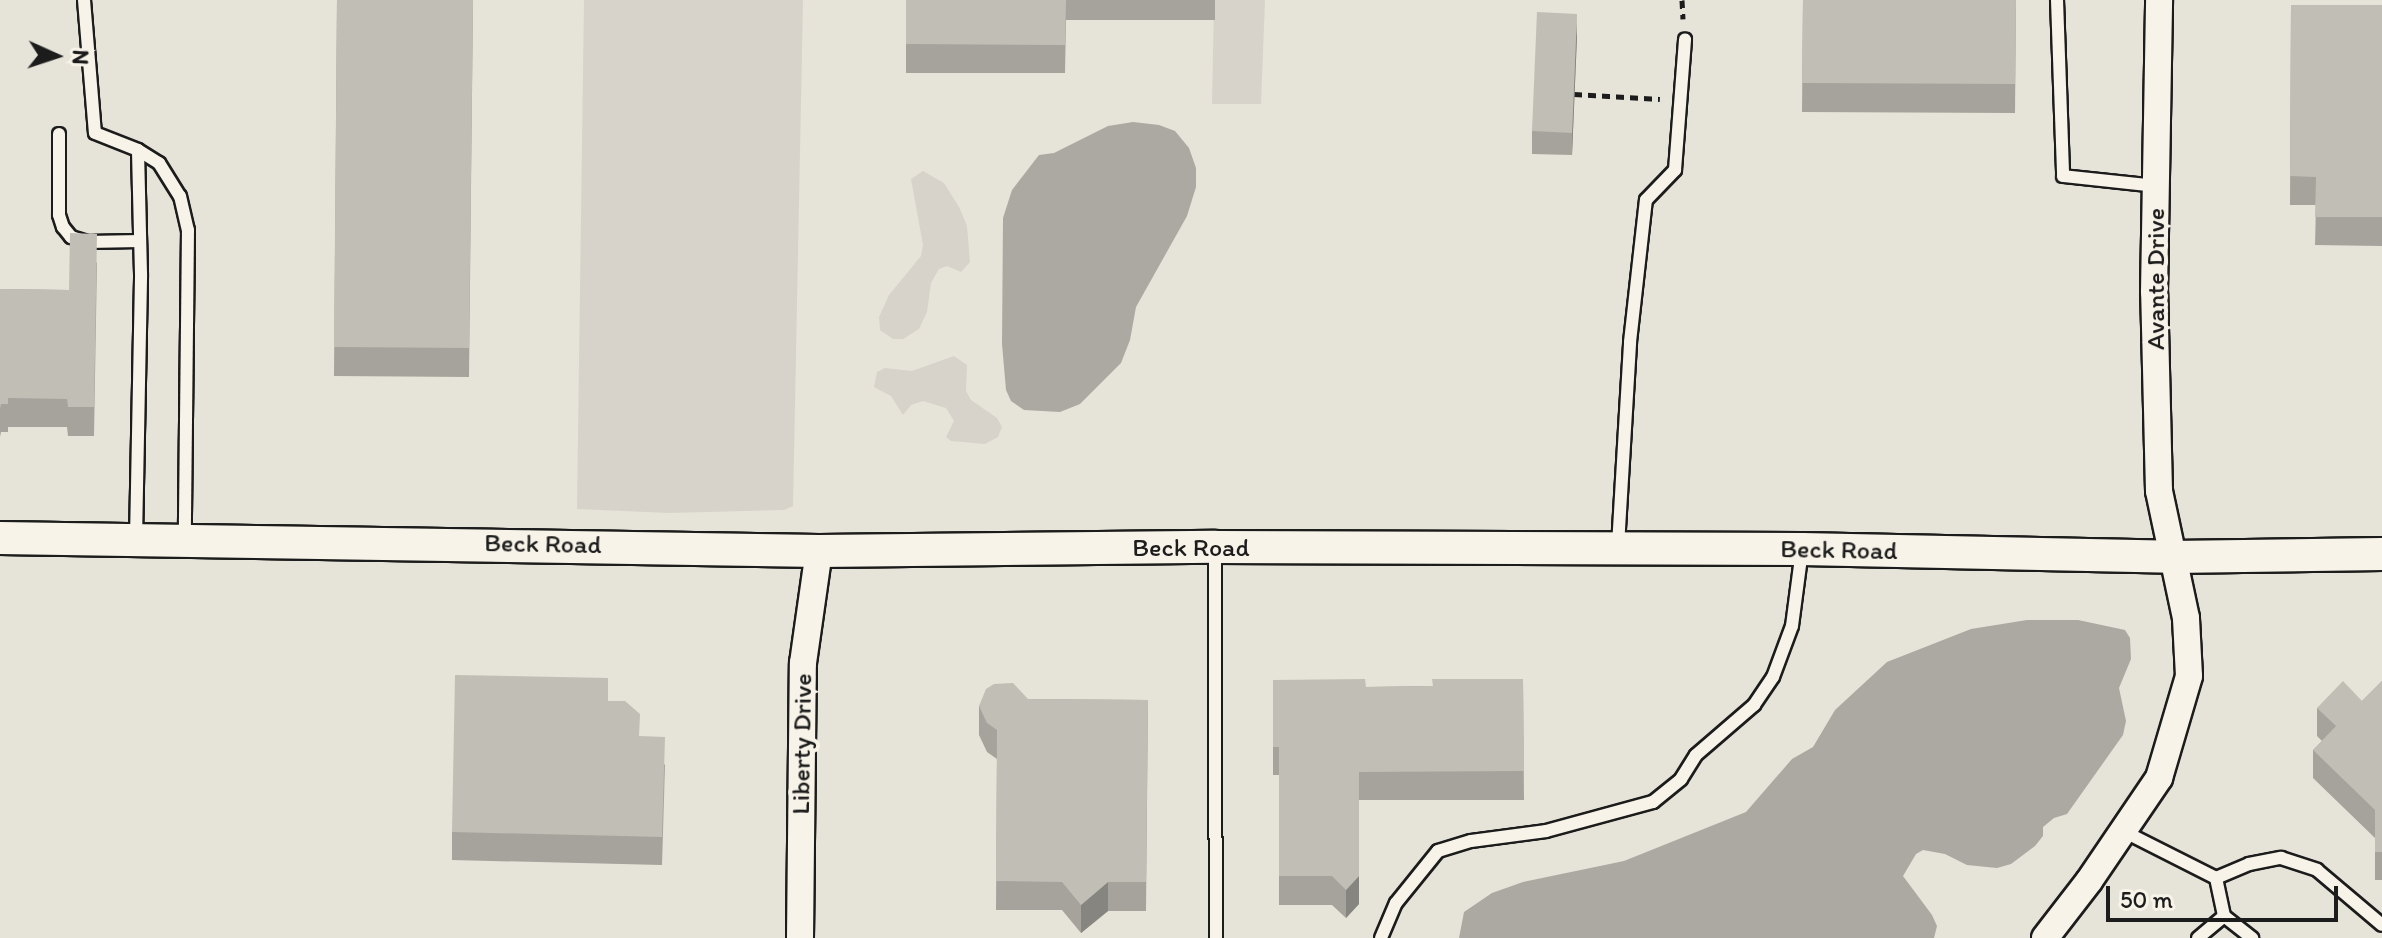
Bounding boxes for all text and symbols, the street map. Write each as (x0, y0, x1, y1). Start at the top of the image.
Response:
north arrow (16, 16, 96, 96)
text: N (67, 49, 94, 65)
street label: Avante Drive (2140, 208, 2172, 350)
street label: Beck Road (484, 527, 602, 561)
street label: Beck Road (1133, 532, 1249, 564)
street label: Beck Road (1780, 533, 1898, 567)
street label: Liberty Drive (785, 673, 819, 815)
scale bar (2110, 870, 2342, 920)
text: 50 m (2120, 885, 2173, 914)

